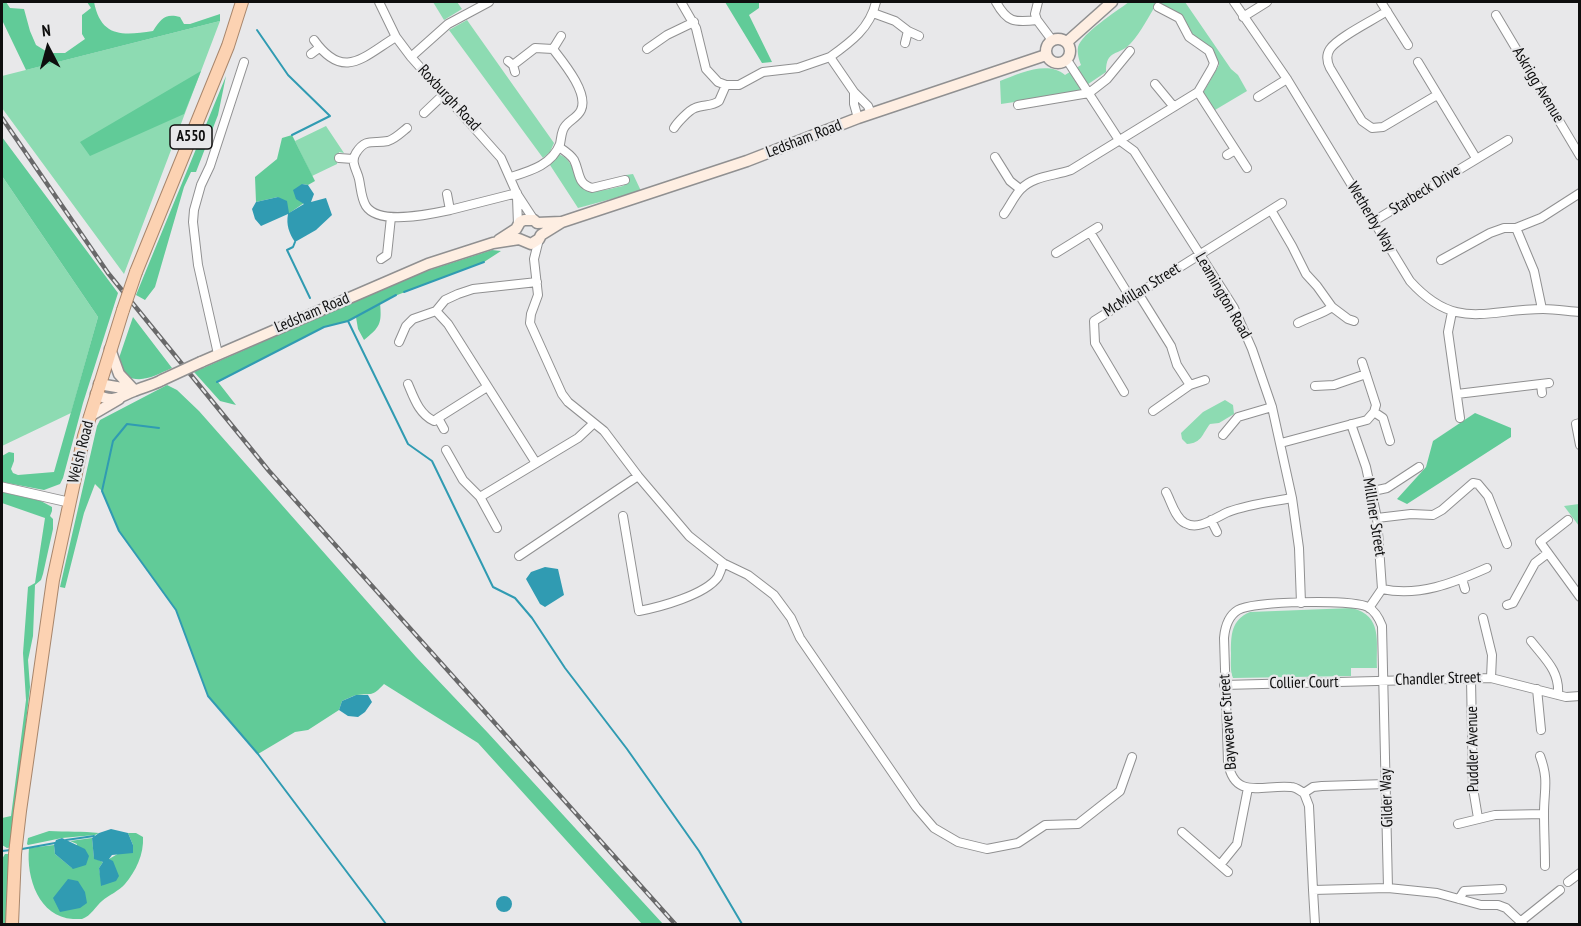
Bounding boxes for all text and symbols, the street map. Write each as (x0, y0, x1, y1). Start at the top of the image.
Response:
north arrow (18, 18, 78, 78)
text: N (41, 20, 51, 40)
street label: Askrigg Avenue (1508, 44, 1568, 126)
street label: Roxburgh Road (414, 61, 484, 135)
street label: Ledsham Road (763, 116, 845, 162)
road number: A550 (170, 125, 212, 149)
street label: Starbeck Drive (1386, 161, 1464, 219)
street label: Wetherby Way (1343, 179, 1399, 255)
street label: Leamington Road (1191, 250, 1255, 342)
street label: McMillan Street (1100, 259, 1184, 321)
street label: Ledsham Road (272, 289, 352, 337)
street label: Welsh Road (64, 419, 98, 485)
street label: Milliner Street (1358, 476, 1390, 558)
street label: Chandler Street (1395, 668, 1481, 690)
street label: Bayweaver Street (1215, 673, 1241, 771)
street label: Collier Court (1269, 673, 1339, 693)
street label: Puddler Avenue (1463, 706, 1483, 792)
street label: Gilder Way (1376, 768, 1398, 828)

